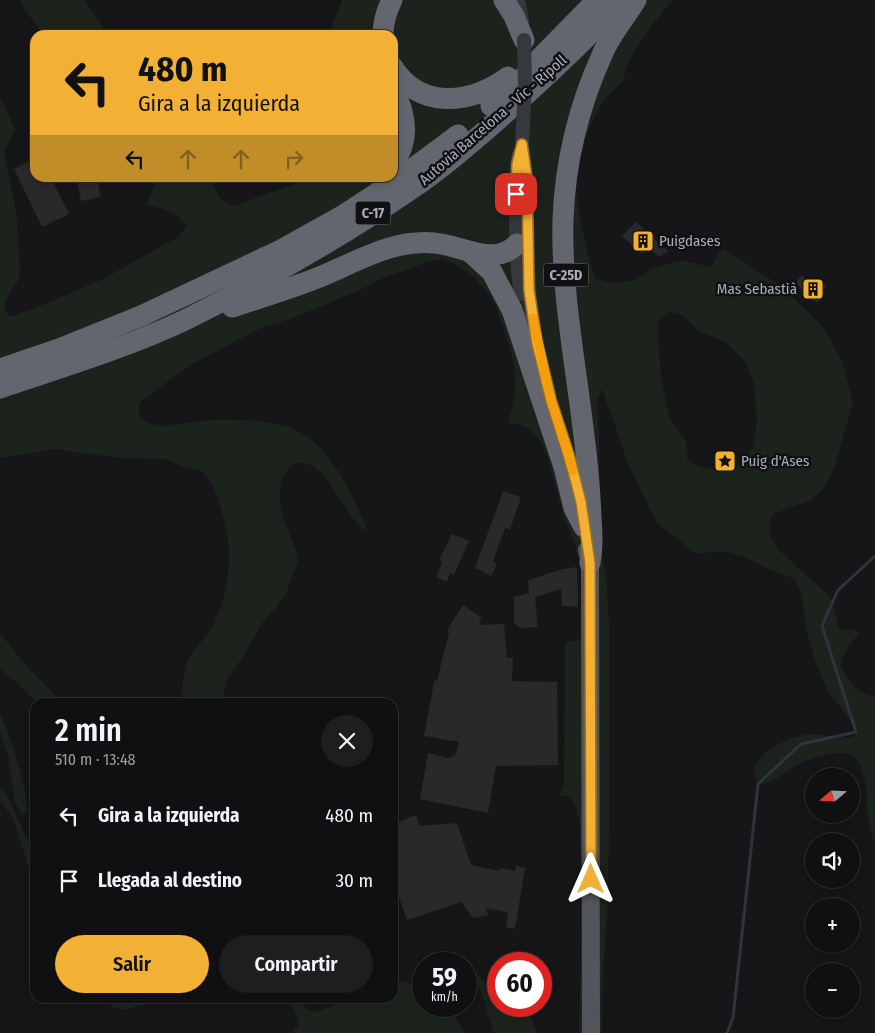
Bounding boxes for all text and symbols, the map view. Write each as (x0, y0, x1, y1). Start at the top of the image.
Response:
text: 480 m (138, 48, 228, 90)
icon: left (55, 50, 120, 115)
street label: Autovia Barcelona - Vic - Ripoll (416, 51, 570, 189)
text: Gira a la izquierda (138, 90, 300, 117)
icon: left (121, 145, 149, 173)
icon: ahead (174, 145, 202, 173)
icon: ahead (227, 145, 255, 173)
icon: right (280, 145, 308, 173)
pin (495, 173, 537, 215)
icon: arrive (502, 180, 530, 208)
road number: C-17 (356, 202, 390, 224)
building icon: Puigdases (631, 229, 655, 253)
place label: Puigdases (659, 232, 720, 250)
road number: C-25D (544, 264, 588, 286)
building icon: Mas Sebastià (801, 277, 825, 301)
place label: Mas Sebastià (717, 280, 797, 298)
place icon: Puig d'Ases (713, 449, 737, 473)
place label: Puig d'Ases (741, 452, 809, 470)
text: 2 min (55, 713, 122, 749)
button: close (321, 715, 373, 767)
text: 510 m · 13:48 (55, 750, 136, 769)
north arrow (805, 768, 860, 822)
map controls (805, 768, 860, 1018)
icon: left (55, 802, 83, 830)
text: Gira a la izquierda (98, 804, 240, 827)
text: 480 m (325, 804, 373, 827)
button: sound (805, 833, 860, 888)
position arrow (564, 852, 616, 904)
icon: arrive (55, 867, 83, 895)
text: Llegada al destino (98, 869, 242, 892)
text: 30 m (335, 869, 373, 892)
button: + (805, 898, 860, 953)
button: Salir (55, 935, 209, 993)
button: Compartir (219, 935, 373, 993)
speed limit sign: 60 (487, 952, 552, 1017)
text: 59 (432, 963, 457, 993)
button: − (805, 963, 860, 1018)
text: km/h (431, 990, 458, 1004)

